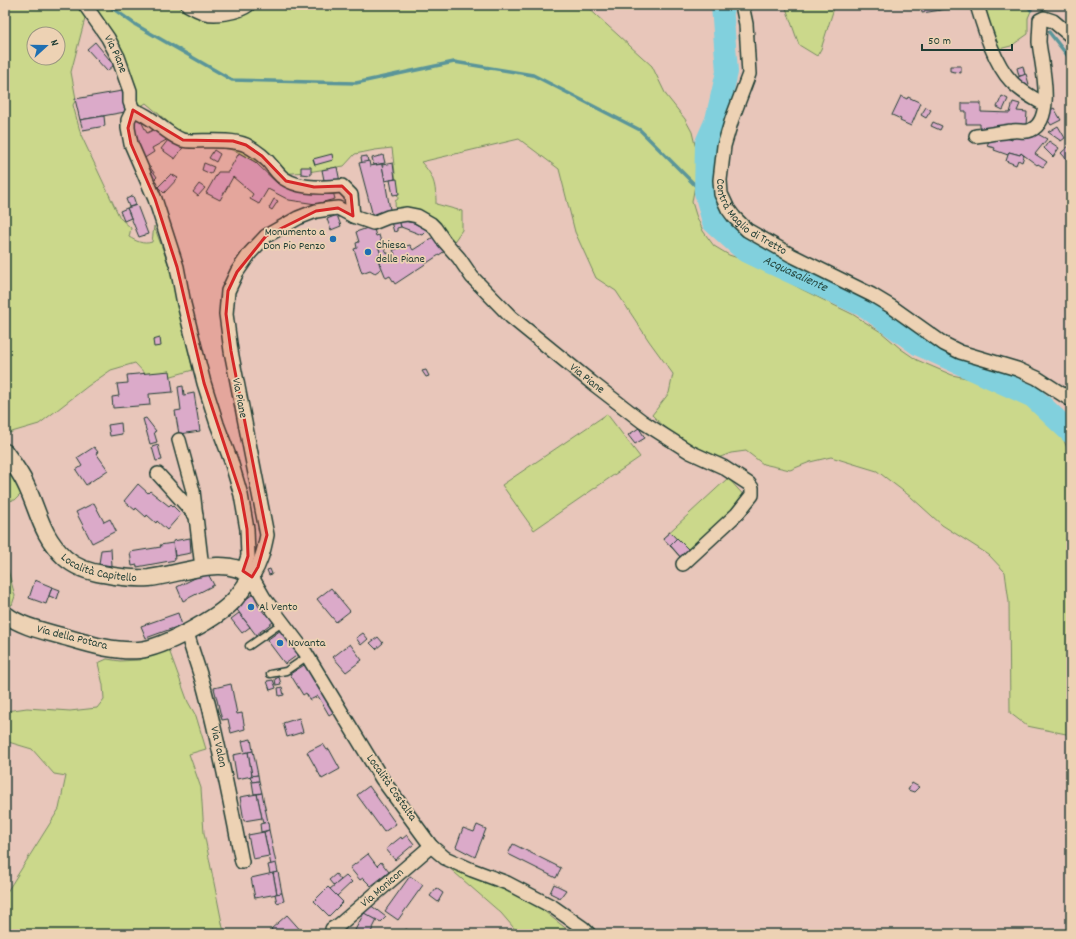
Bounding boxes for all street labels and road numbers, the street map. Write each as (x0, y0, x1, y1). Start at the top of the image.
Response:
street label: Via Piane (99, 32, 132, 75)
street label: Contrà Maglio di Tretto (711, 178, 790, 259)
street label: Via Piane (566, 359, 608, 398)
street label: Via Piane (227, 377, 251, 419)
street label: Località Capitello (57, 550, 137, 587)
street label: Via della Potara (35, 621, 109, 655)
street label: Via Valon (206, 725, 231, 769)
street label: Località Costalta (362, 751, 421, 825)
street label: Via Monicon (357, 864, 408, 911)

